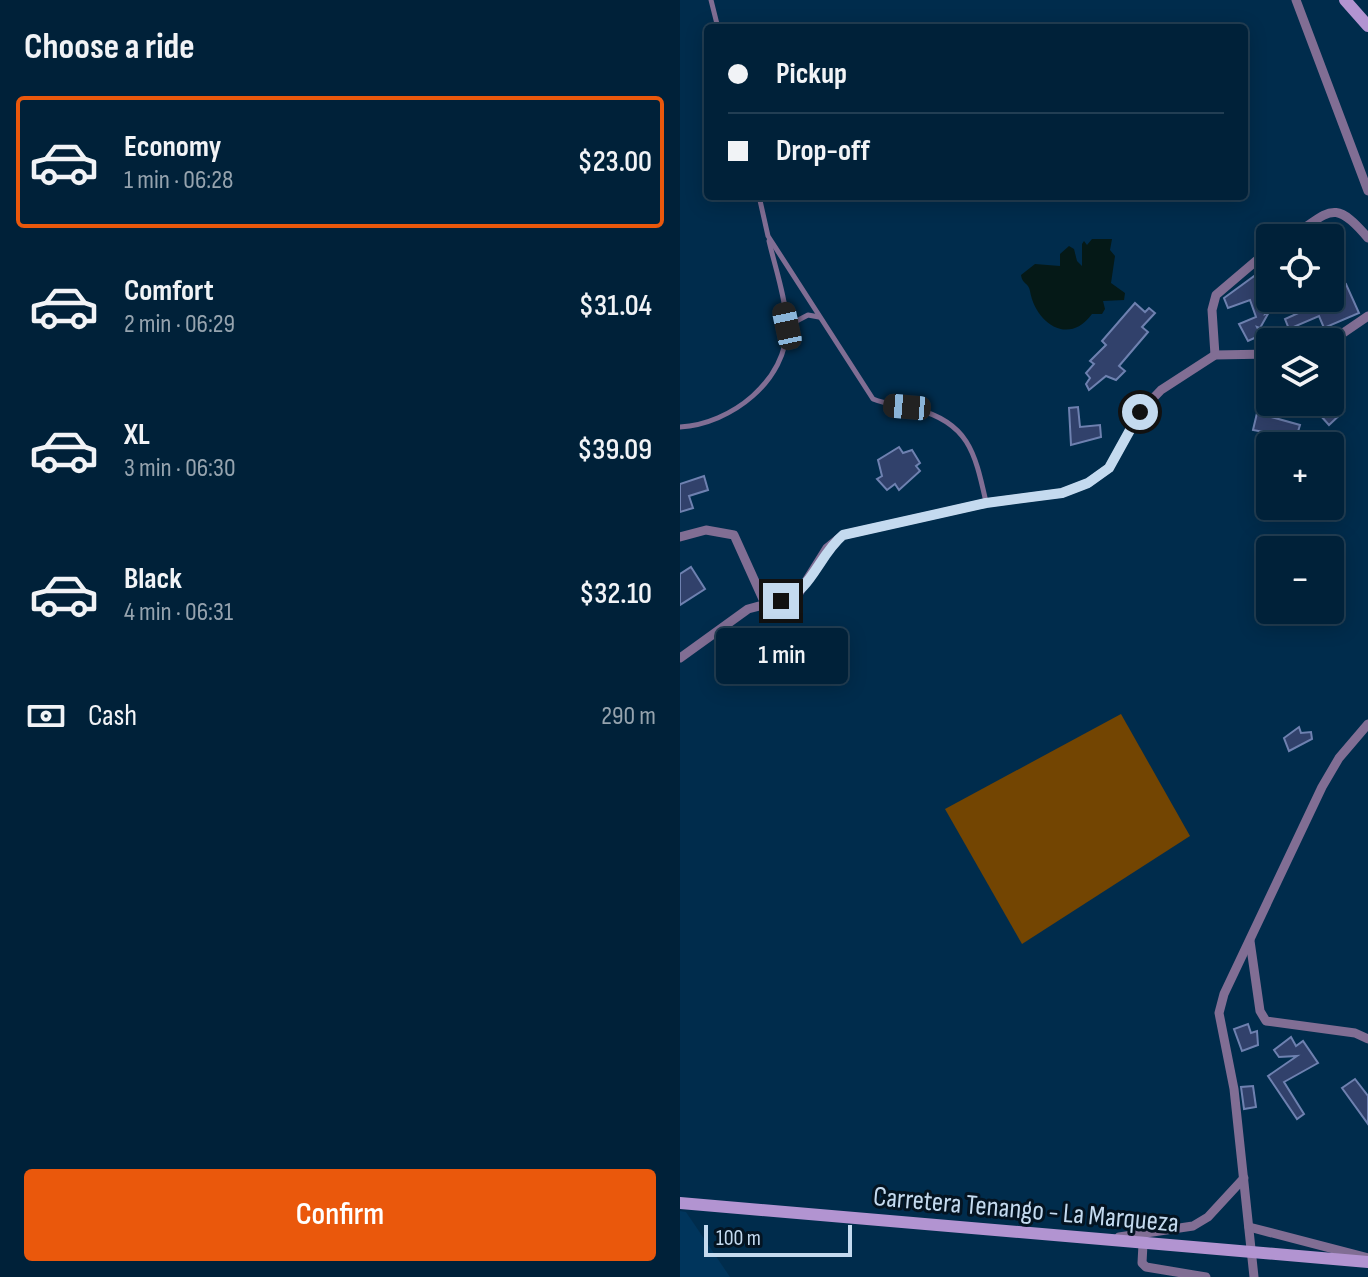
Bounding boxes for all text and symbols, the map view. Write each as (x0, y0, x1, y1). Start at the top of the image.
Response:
text: Choose a ride (24, 26, 195, 69)
text: Pickup (776, 56, 847, 92)
icon: car (28, 126, 100, 198)
text: Economy (124, 129, 221, 165)
text: Drop-off (776, 133, 870, 169)
text: $23.00 (578, 144, 652, 180)
text: 1 min · 06:28 (124, 165, 233, 196)
map controls (1256, 224, 1344, 624)
button: locate (1256, 224, 1344, 312)
icon: car (28, 270, 100, 342)
text: Comfort (124, 273, 214, 309)
text: $31.04 (579, 288, 652, 324)
car (770, 300, 804, 352)
text: 2 min · 06:29 (124, 309, 235, 340)
button: layers (1256, 328, 1344, 416)
car (882, 393, 932, 421)
route start (1122, 394, 1158, 430)
icon: car (28, 414, 100, 486)
text: XL (124, 417, 150, 453)
text: $39.09 (577, 432, 652, 468)
button: + (1256, 432, 1344, 520)
text: 3 min · 06:30 (124, 453, 236, 484)
button: − (1256, 536, 1344, 624)
icon: car (28, 558, 100, 630)
text: Black (124, 561, 182, 597)
text: $32.10 (579, 576, 652, 612)
route end (763, 583, 799, 619)
text: 4 min · 06:31 (124, 597, 233, 628)
callout: 1 min (715, 629, 847, 685)
text: 1 min (758, 640, 806, 671)
icon: cash (24, 694, 68, 738)
text: Cash (88, 698, 137, 734)
text: 290 m (601, 701, 656, 732)
button: Confirm (24, 1169, 656, 1261)
street label: Carretera Tenango - La Marqueza (872, 1180, 1180, 1240)
scale bar (704, 1221, 852, 1257)
text: 100 m (716, 1225, 761, 1252)

